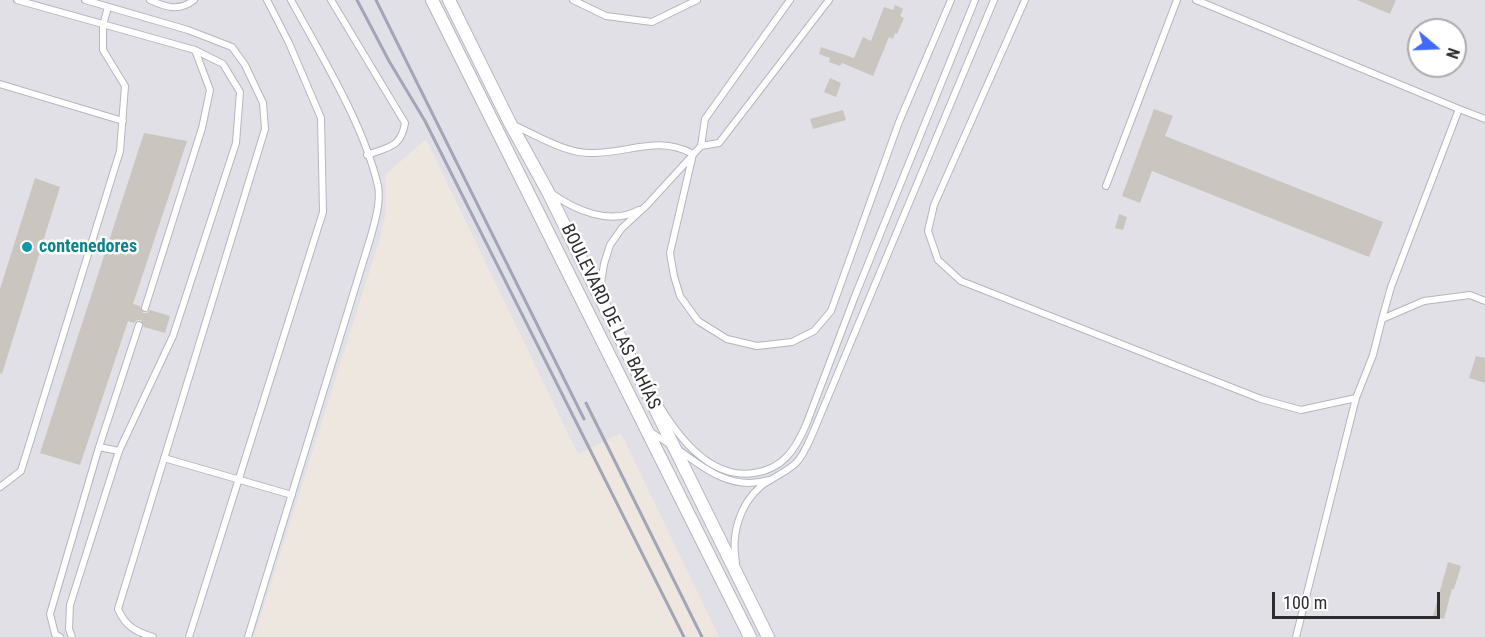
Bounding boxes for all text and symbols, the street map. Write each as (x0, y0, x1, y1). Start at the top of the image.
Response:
north arrow (1407, 18, 1467, 78)
text: N (1442, 46, 1463, 61)
street label: BOULEVARD DE LAS BAHÍAS (556, 221, 664, 413)
place label: contenedores (39, 236, 137, 258)
marker: contenedores (20, 240, 34, 254)
scale bar (1275, 580, 1443, 618)
text: 100 m (1283, 592, 1327, 613)

